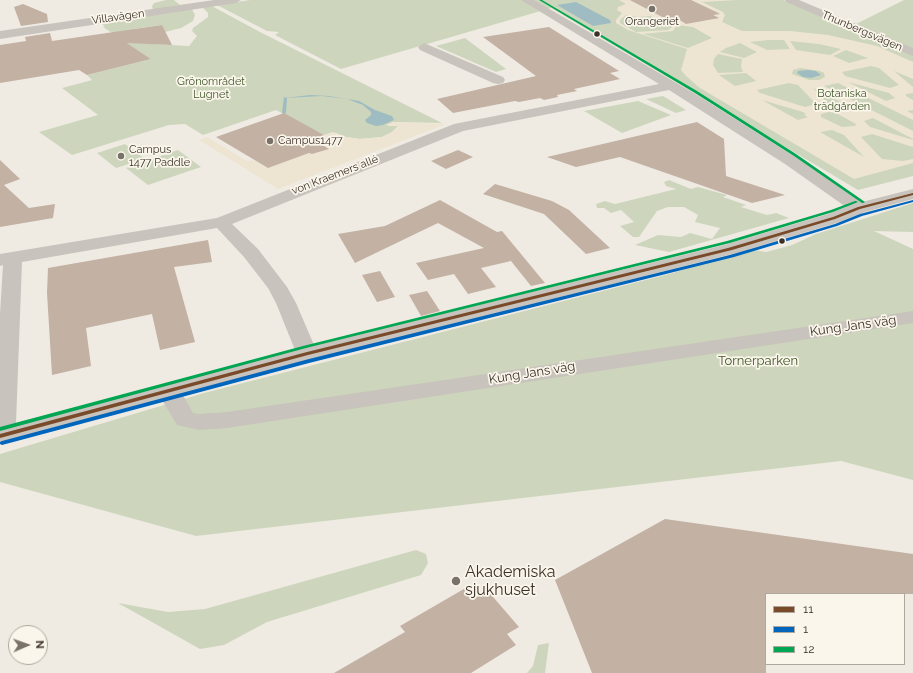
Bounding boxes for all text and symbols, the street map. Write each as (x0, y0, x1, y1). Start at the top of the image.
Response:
marker: Orangeriet (647, 4, 657, 14)
street label: Villavägen (91, 7, 145, 27)
street label: Thunbergsvägen (820, 8, 904, 54)
place label: Orangeriet (625, 15, 679, 29)
unlabelled marker (592, 29, 602, 39)
park label: Grönområdet Lugnet (177, 75, 245, 101)
park label: Botaniska trädgården (814, 87, 870, 113)
place label: Campus1477 (278, 134, 343, 148)
marker: Campus1477 (265, 136, 275, 146)
place label: Campus 1477 Paddle (129, 143, 190, 169)
marker: Campus 1477 Paddle (116, 151, 126, 161)
street label: von Kraemers allé (290, 152, 380, 198)
unlabelled marker (777, 236, 787, 246)
street label: Kung Jans väg (809, 312, 897, 340)
park label: Tornerparken (718, 353, 798, 369)
street label: Kung Jans väg (488, 358, 576, 388)
place label: Akademiska sjukhuset (465, 562, 555, 600)
marker: Akademiska sjukhuset (450, 575, 462, 587)
legend (765, 593, 905, 665)
text: 11 (803, 602, 813, 616)
text: 1 (803, 622, 808, 636)
north arrow (8, 625, 48, 665)
text: N (33, 640, 46, 649)
text: 12 (803, 642, 814, 656)

